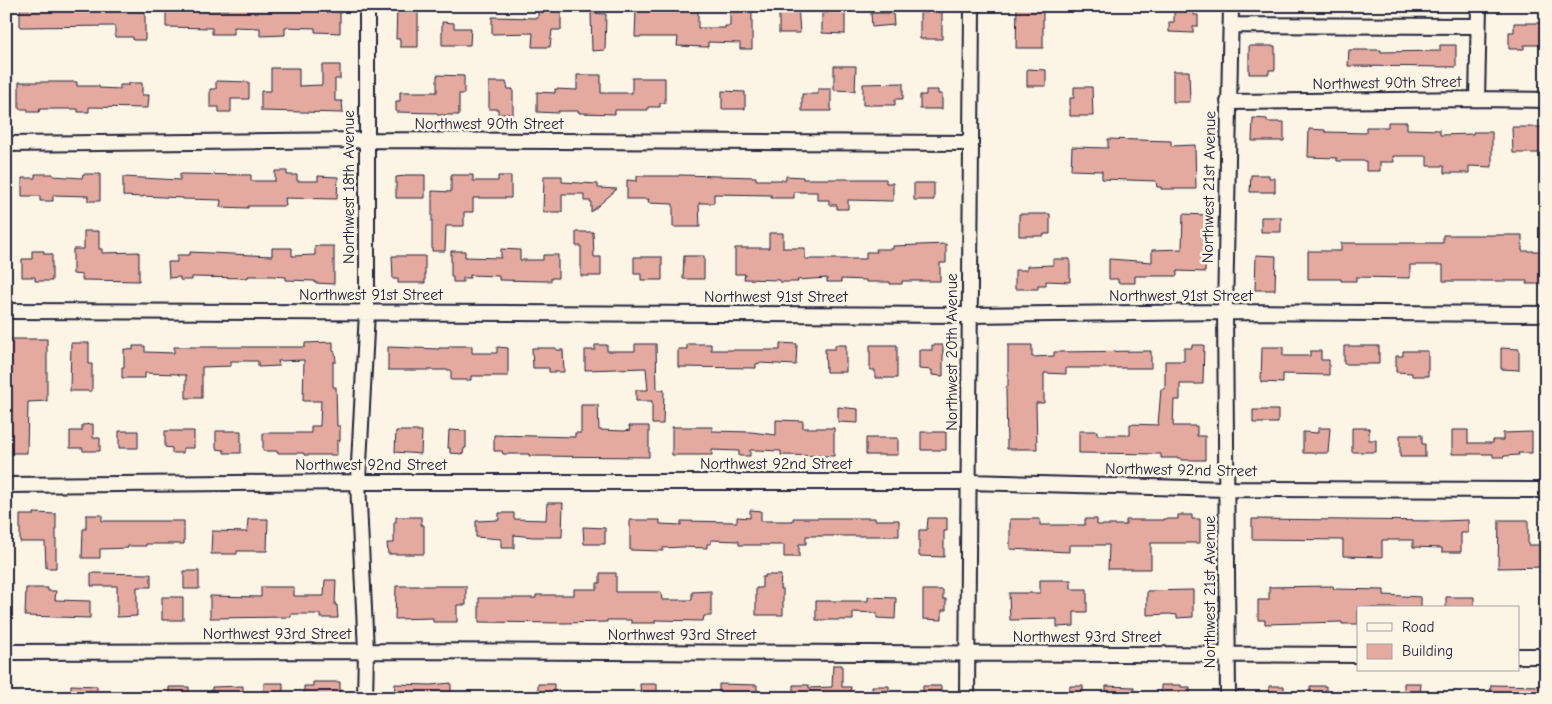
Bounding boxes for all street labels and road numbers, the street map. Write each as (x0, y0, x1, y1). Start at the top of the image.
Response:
street label: Northwest 90th Street (1312, 73, 1462, 93)
street label: Northwest 18th Avenue (340, 110, 358, 264)
street label: Northwest 21st Avenue (1199, 111, 1219, 263)
street label: Northwest 90th Street (414, 115, 564, 133)
street label: Northwest 20th Avenue (943, 273, 961, 431)
street label: Northwest 91st Street (299, 286, 443, 304)
street label: Northwest 91st Street (1109, 287, 1253, 305)
street label: Northwest 91st Street (704, 288, 848, 306)
street label: Northwest 92nd Street (700, 455, 852, 473)
street label: Northwest 92nd Street (295, 456, 447, 474)
street label: Northwest 92nd Street (1105, 460, 1258, 480)
street label: Northwest 21st Avenue (1201, 516, 1219, 668)
street label: Northwest 93rd Street (203, 625, 352, 643)
street label: Northwest 93rd Street (608, 626, 757, 644)
street label: Northwest 93rd Street (1013, 628, 1162, 646)

